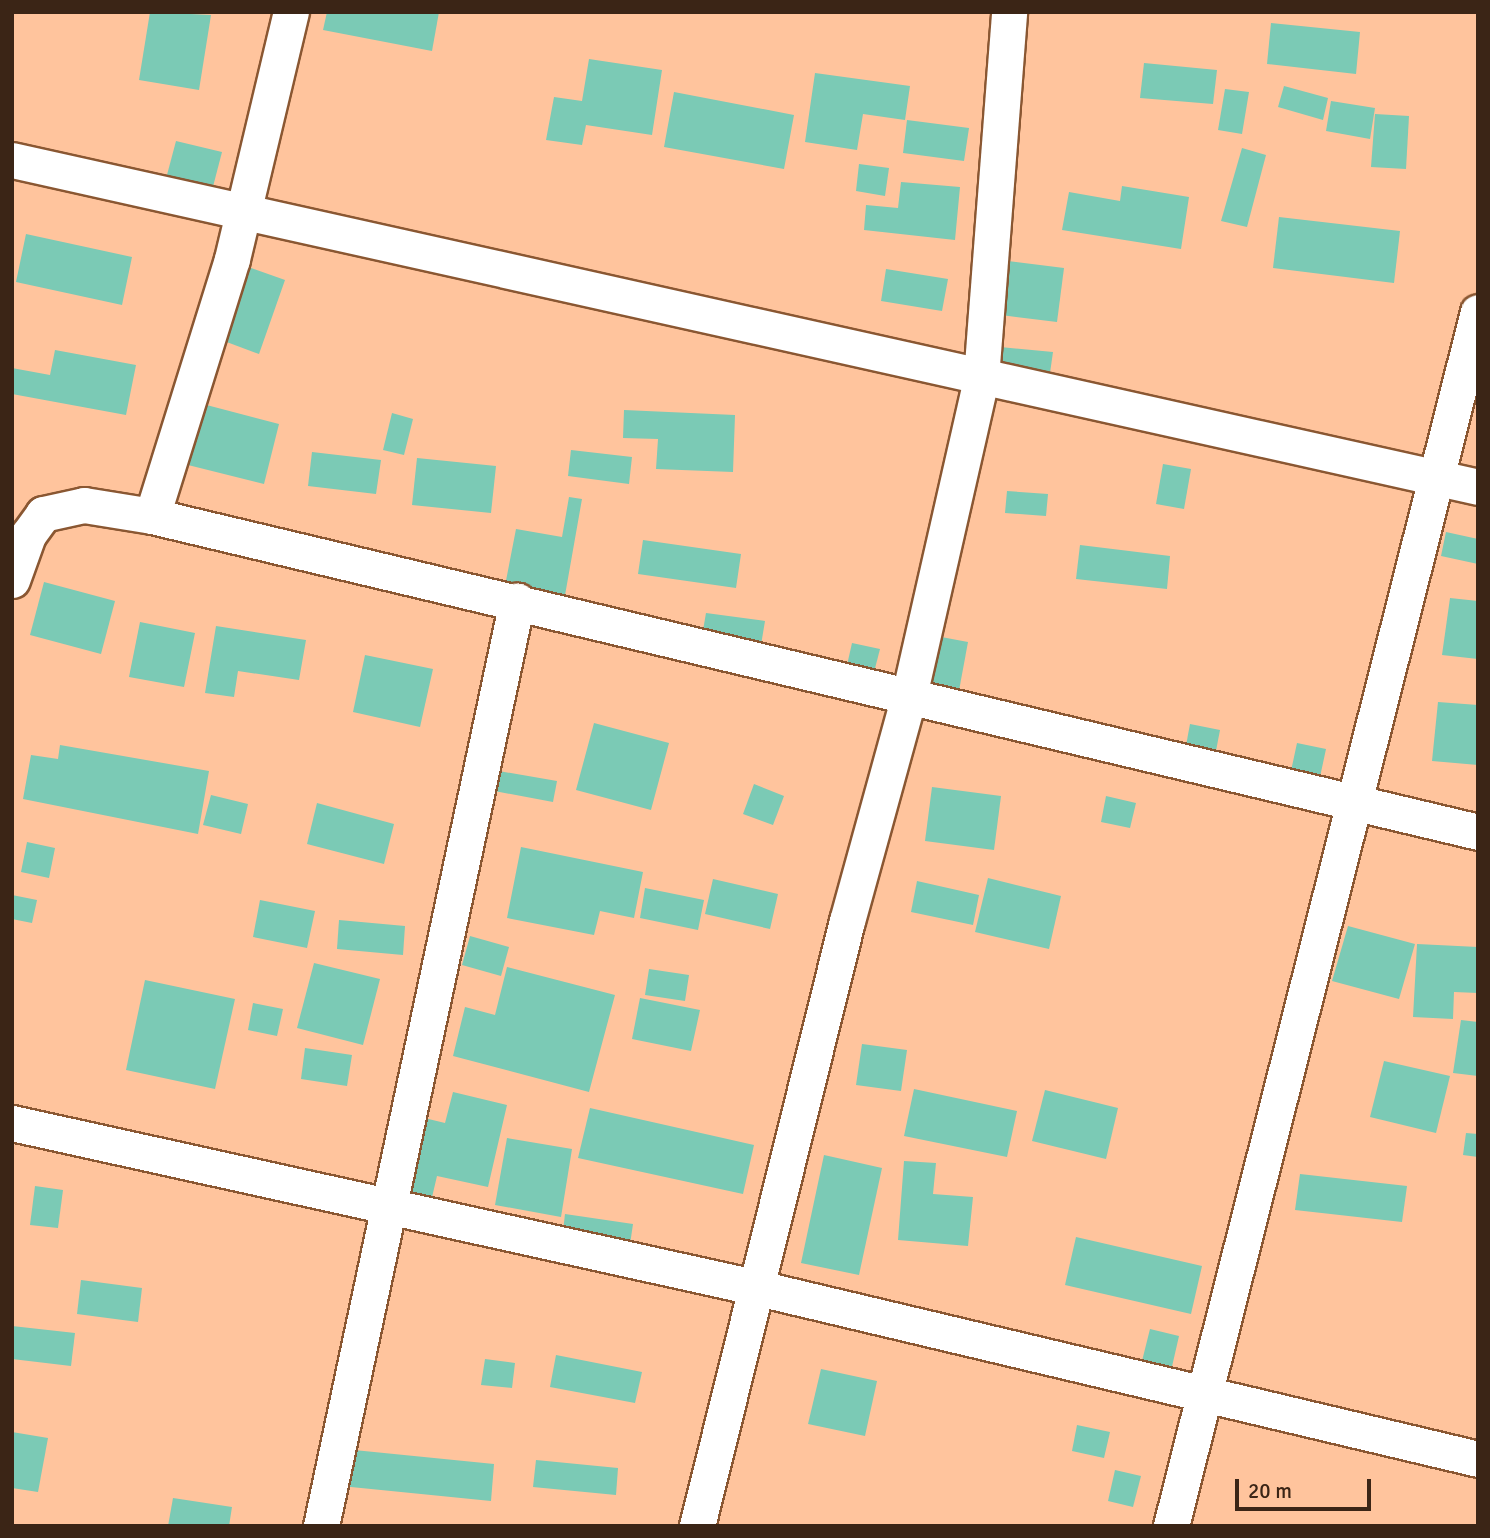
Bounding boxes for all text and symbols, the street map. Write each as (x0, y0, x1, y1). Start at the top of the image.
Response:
scale bar (1238, 1464, 1374, 1508)
text: 20 m (1248, 1478, 1292, 1504)

